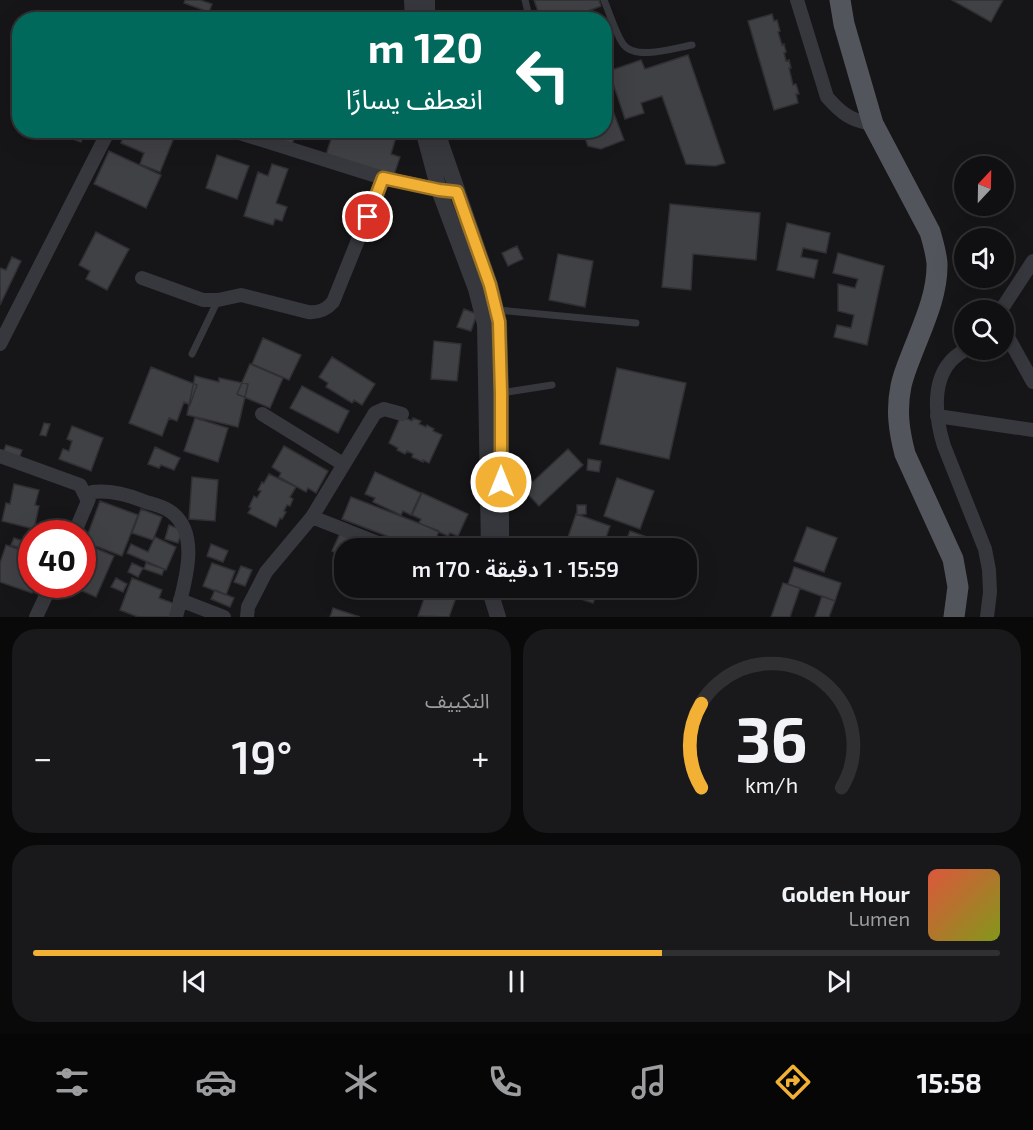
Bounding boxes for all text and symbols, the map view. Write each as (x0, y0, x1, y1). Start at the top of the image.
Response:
text: 120 m (368, 21, 483, 71)
icon: left (504, 36, 582, 114)
text: انعطف يسارًا (346, 82, 483, 114)
north arrow (954, 156, 1014, 216)
map controls (954, 156, 1014, 360)
pin (342, 191, 393, 242)
icon: arrive (351, 200, 384, 233)
button: sound (954, 228, 1014, 288)
button: search (954, 300, 1014, 360)
position arrow (469, 450, 533, 514)
speed limit sign: 40 (18, 520, 96, 598)
text: 15:59 · 1 دقيقة · 170 m (412, 555, 619, 581)
text: التكييف (425, 688, 490, 712)
text: 36 (736, 700, 808, 775)
text: 19° (231, 729, 292, 783)
text: − (33, 737, 52, 777)
text: + (471, 737, 490, 777)
text: km/h (745, 772, 798, 797)
text: Golden Hour (781, 880, 910, 906)
text: Lumen (848, 906, 910, 930)
icon: previous (178, 965, 211, 998)
icon: pause (500, 965, 533, 998)
icon: next (822, 965, 855, 998)
icon: filters (51, 1061, 93, 1103)
icon: car (195, 1061, 237, 1103)
icon: climate (340, 1061, 382, 1103)
icon: phone (484, 1061, 526, 1103)
icon: music (628, 1061, 670, 1103)
icon: directions (772, 1061, 814, 1103)
text: 15:58 (917, 1066, 982, 1098)

